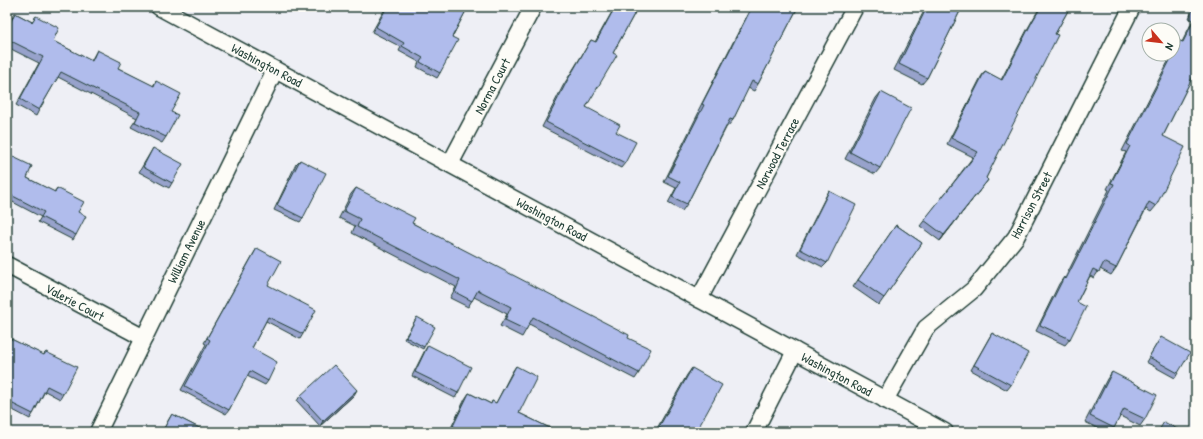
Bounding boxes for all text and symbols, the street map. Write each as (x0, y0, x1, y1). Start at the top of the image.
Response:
north arrow (1141, 22, 1181, 62)
street label: Washington Road (228, 39, 306, 91)
text: N (1162, 41, 1177, 53)
street label: Norma Court (470, 54, 515, 117)
street label: Norwood Terrace (751, 114, 803, 192)
street label: Harrison Street (1006, 168, 1056, 242)
street label: Washington Road (513, 193, 591, 245)
street label: William Avenue (163, 216, 209, 286)
street label: Valerie Court (42, 279, 108, 325)
street label: Washington Road (798, 348, 876, 400)

